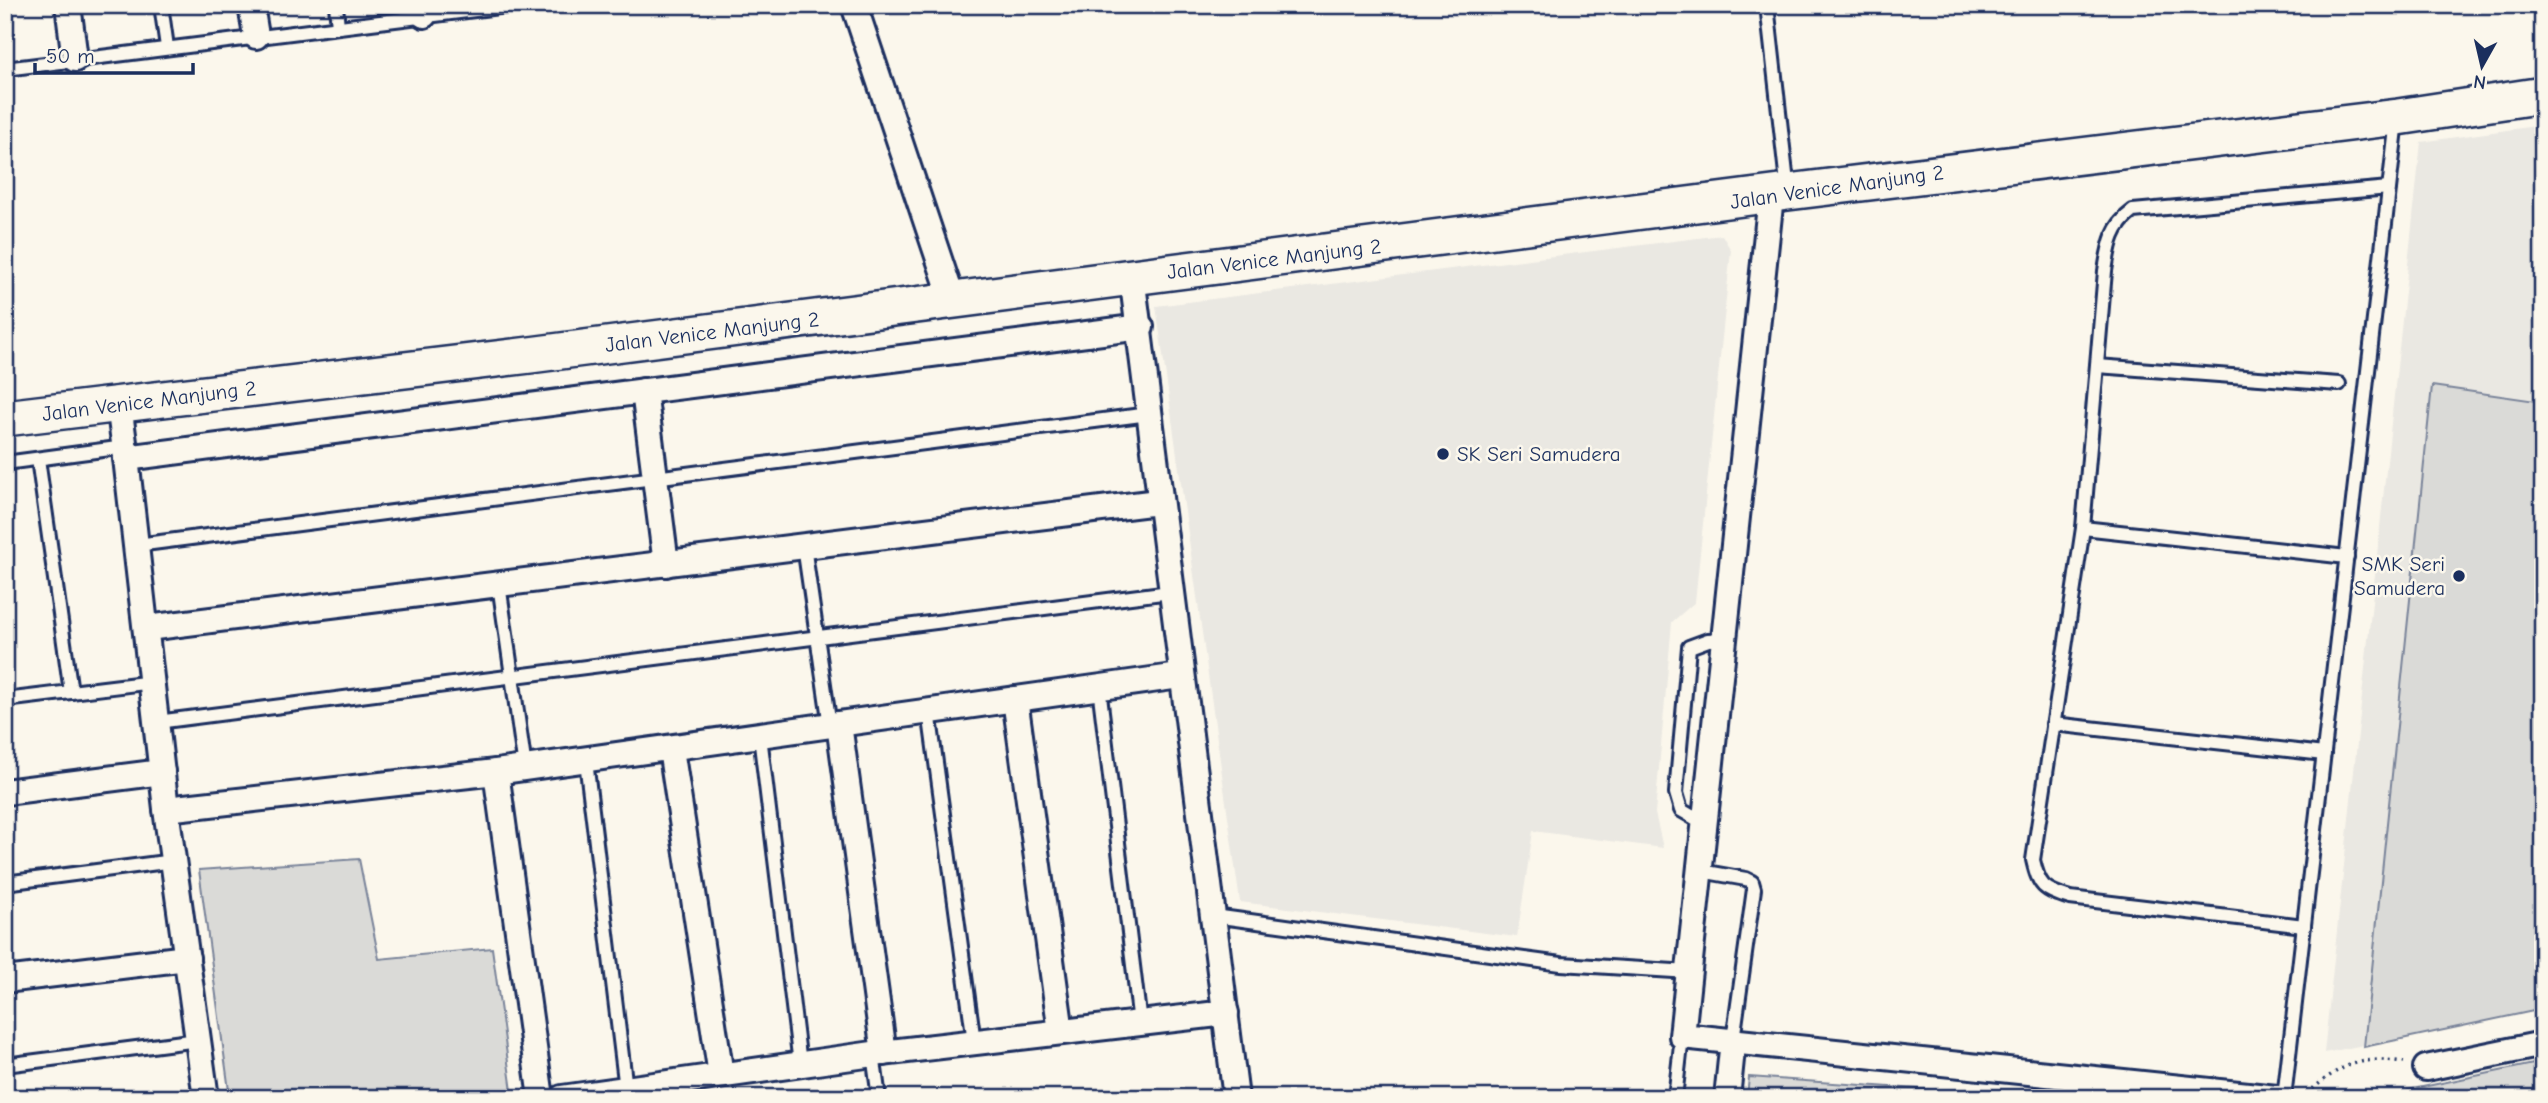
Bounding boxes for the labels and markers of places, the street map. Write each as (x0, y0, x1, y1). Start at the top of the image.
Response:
place label: SK Seri Samudera (1457, 442, 1621, 466)
marker: SK Seri Samudera (1435, 446, 1451, 462)
place label: SMK Seri Samudera (2354, 552, 2445, 600)
marker: SMK Seri Samudera (2451, 568, 2467, 584)

